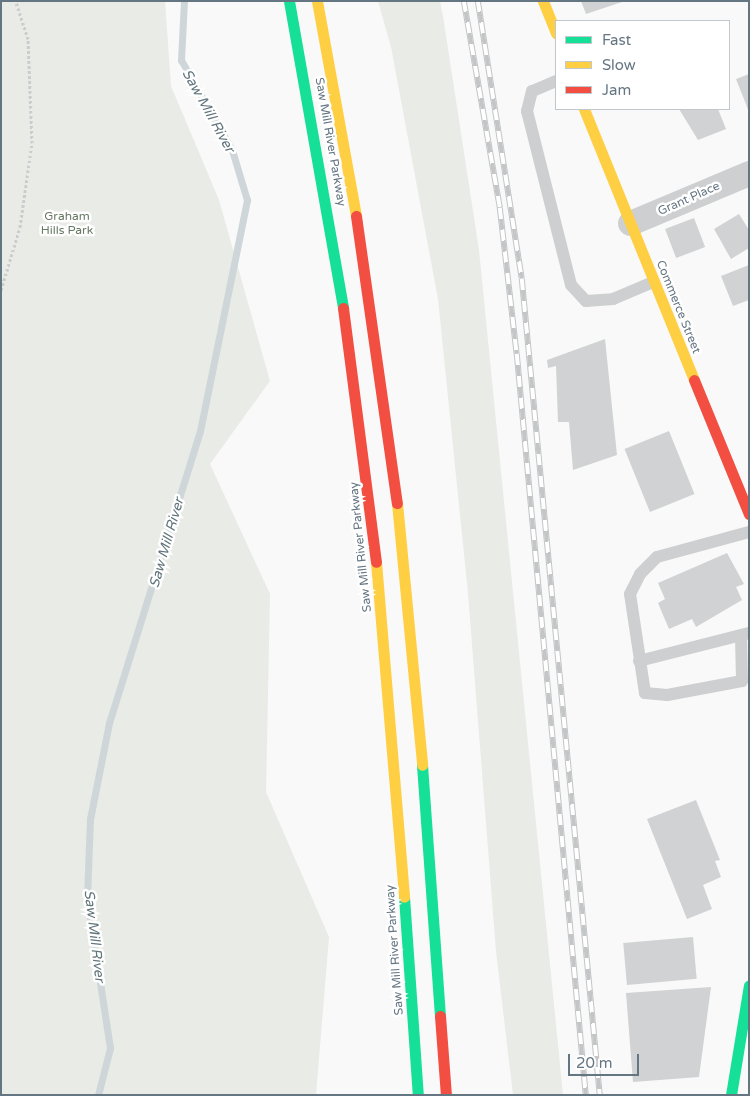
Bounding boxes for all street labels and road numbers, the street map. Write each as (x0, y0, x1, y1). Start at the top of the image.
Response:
street label: Saw Mill River Parkway (312, 76, 348, 208)
street label: Grant Place (656, 179, 722, 219)
street label: Commerce Street (653, 258, 703, 356)
street label: Saw Mill River Parkway (347, 481, 375, 613)
street label: Saw Mill River Parkway (383, 884, 407, 1016)

